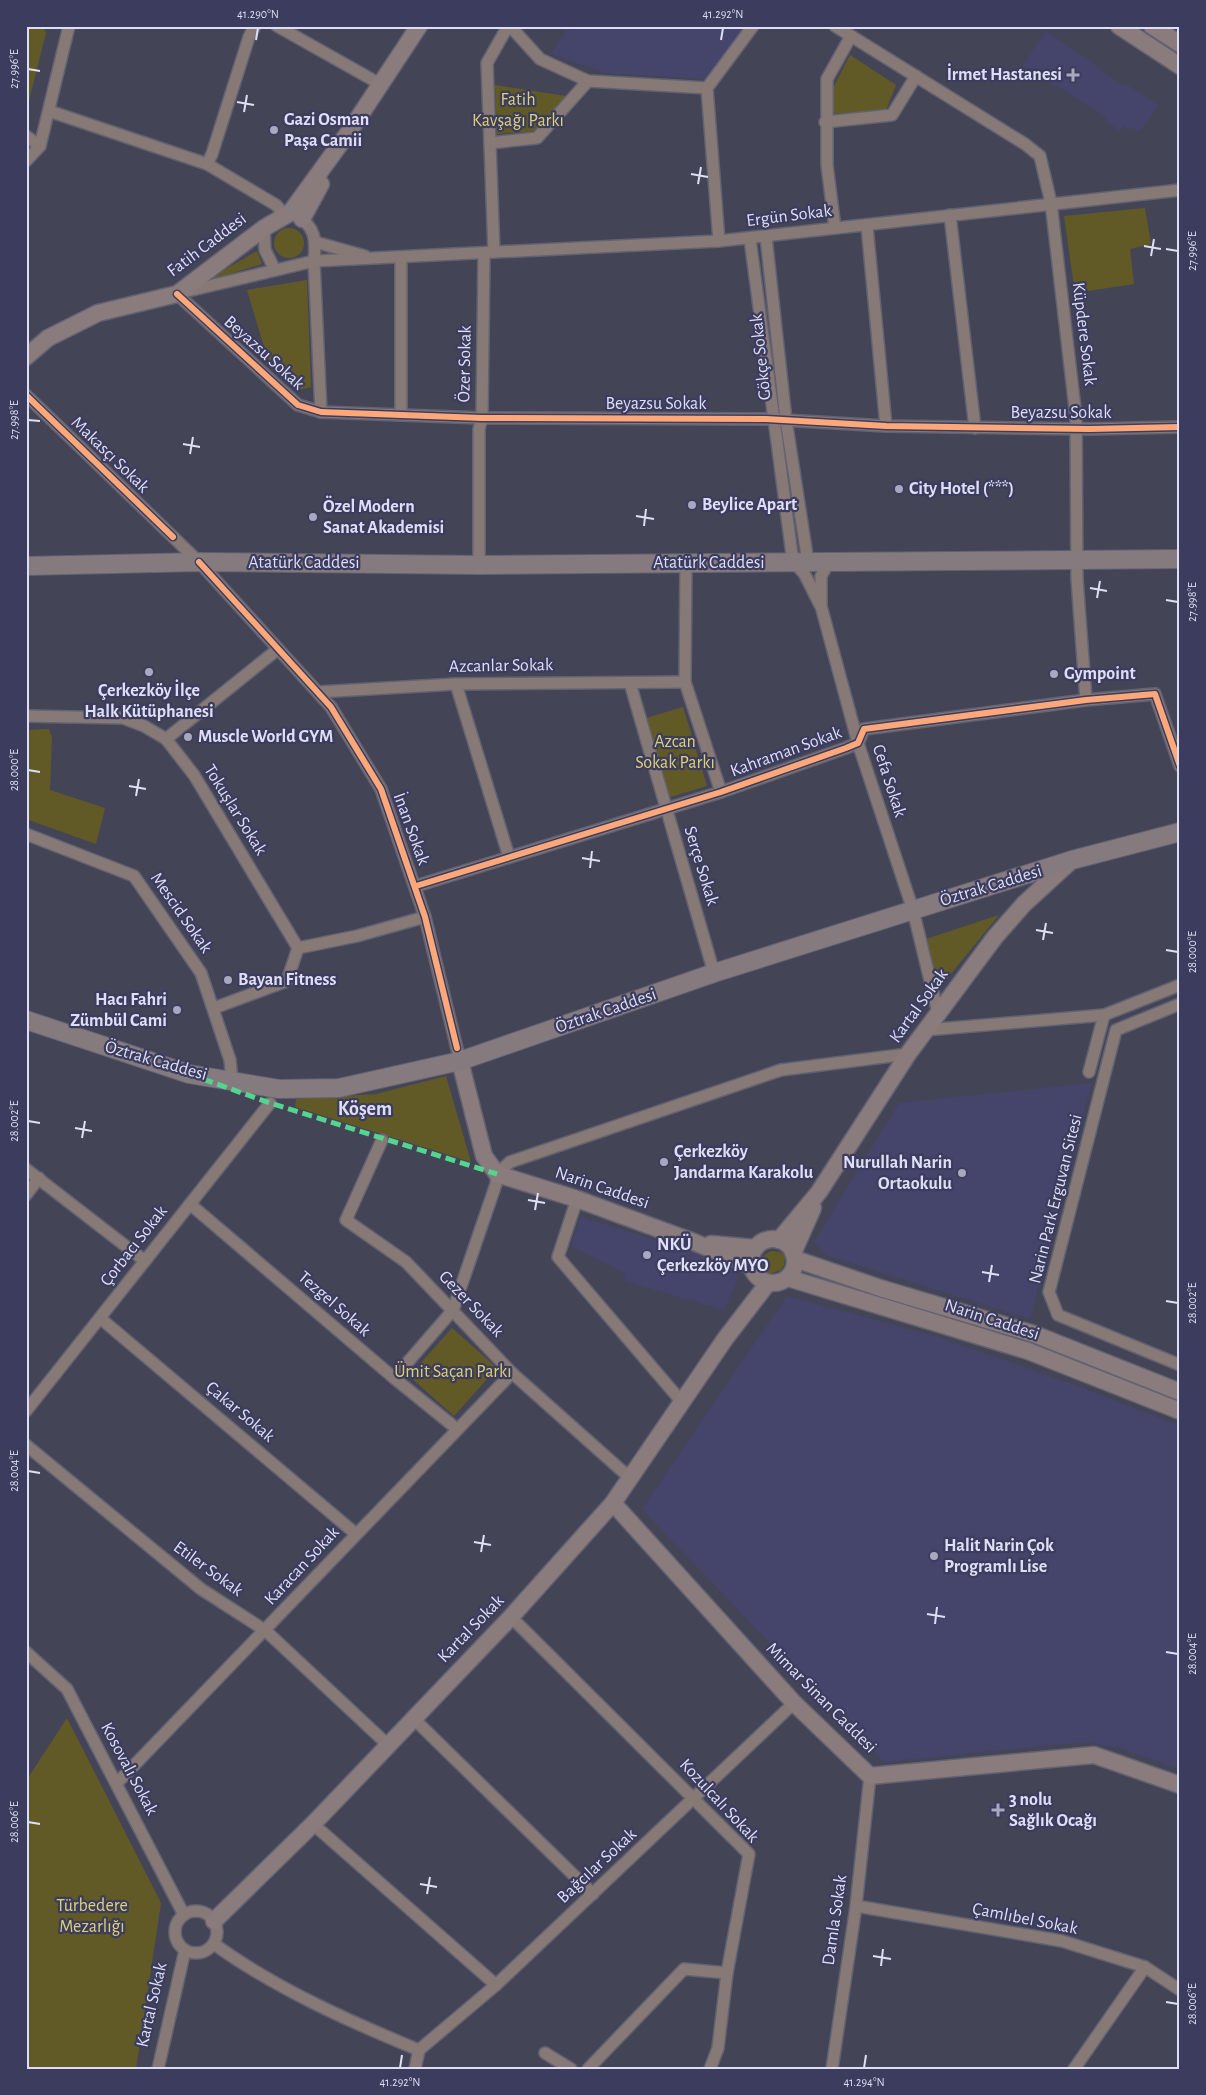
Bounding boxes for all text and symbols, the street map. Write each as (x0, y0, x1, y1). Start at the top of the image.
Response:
text: 41.290°N (237, 8, 279, 20)
text: 41.292°N (703, 8, 743, 20)
text: 27.996°E (8, 49, 20, 89)
place label: İrmet Hastanesi (947, 63, 1062, 84)
marker: İrmet Hastanesi (1066, 68, 1080, 82)
park label: Fatih Kavşağı Parkı (472, 91, 564, 130)
place label: Gazi Osman Paşa Camii (284, 111, 369, 150)
marker: Gazi Osman Paşa Camii (268, 124, 280, 136)
street label: Ergün Sokak (745, 202, 833, 230)
street label: Fatih Caddesi (164, 210, 250, 280)
text: 27.996°E (1186, 231, 1198, 271)
street label: Küpdere Sokak (1069, 281, 1099, 387)
street label: Beyazsu Sokak (220, 312, 308, 394)
street label: Gökçe Sokak (747, 312, 774, 401)
street label: Özer Sokak (453, 325, 475, 403)
street label: Beyazsu Sokak (605, 395, 707, 413)
text: 27.998°E (8, 400, 20, 440)
street label: Beyazsu Sokak (1010, 404, 1112, 422)
street label: Makasçı Sokak (68, 414, 153, 497)
place label: City Hotel (***) (909, 480, 1014, 498)
marker: City Hotel (***) (893, 483, 905, 495)
place label: Özel Modern Sanat Akademisi (323, 495, 444, 537)
place label: Beylice Apart (702, 496, 797, 514)
marker: Beylice Apart (686, 499, 698, 511)
marker: Özel Modern Sanat Akademisi (307, 511, 319, 523)
street label: Atatürk Caddesi (248, 554, 360, 572)
street label: Atatürk Caddesi (653, 554, 765, 572)
text: 27.998°E (1186, 582, 1198, 622)
street label: Azcanlar Sokak (449, 656, 554, 676)
place label: Gympoint (1064, 665, 1136, 683)
marker: Çerkezköy İlçe Halk Kütüphanesi (143, 666, 155, 678)
marker: Gympoint (1048, 668, 1060, 680)
place label: Çerkezköy İlçe Halk Kütüphanesi (84, 679, 214, 721)
street label: Kahraman Sokak (728, 723, 845, 780)
place label: Muscle World GYM (198, 728, 333, 746)
marker: Muscle World GYM (182, 731, 194, 743)
park label: Azcan Sokak Parkı (635, 733, 715, 772)
street label: Cefa Sokak (869, 742, 909, 820)
text: 28.000°E (8, 749, 20, 791)
street label: Tokuşlar Sokak (200, 761, 270, 859)
street label: İnan Sokak (390, 790, 435, 868)
street label: Serçe Sokak (680, 824, 722, 908)
street label: Öztrak Caddesi (937, 860, 1044, 910)
street label: Mescid Sokak (147, 869, 216, 957)
text: 28.000°E (1186, 931, 1198, 973)
street label: Kartal Sokak (886, 965, 952, 1046)
place label: Bayan Fitness (238, 971, 336, 989)
marker: Bayan Fitness (222, 974, 234, 986)
street label: Öztrak Caddesi (553, 983, 659, 1037)
place label: Hacı Fahri Zümbül Cami (70, 991, 167, 1030)
marker: Hacı Fahri Zümbül Cami (171, 1004, 183, 1016)
street label: Öztrak Caddesi (103, 1036, 210, 1084)
district label: Köşem (338, 1099, 392, 1119)
text: 28.002°E (8, 1100, 20, 1142)
street label: Narin Park Erguvan Sitesi (1026, 1112, 1086, 1286)
place label: Çerkezköy Jandarma Karakolu (674, 1143, 814, 1182)
place label: Nurullah Narin Ortaokulu (843, 1154, 953, 1193)
marker: Çerkezköy Jandarma Karakolu (658, 1156, 670, 1168)
street label: Narin Caddesi (553, 1164, 651, 1212)
marker: Nurullah Narin Ortaokulu (956, 1167, 968, 1179)
street label: Çorbacı Sokak (97, 1202, 171, 1290)
place label: NKÜ Çerkezköy MYO (657, 1233, 769, 1275)
marker: NKÜ Çerkezköy MYO (641, 1249, 653, 1261)
street label: Gezer Sokak (435, 1267, 507, 1341)
street label: Tezgel Sokak (294, 1268, 374, 1341)
text: 28.002°E (1186, 1282, 1198, 1324)
street label: Narin Caddesi (943, 1296, 1041, 1344)
park label: Ümit Saçan Parkı (394, 1361, 512, 1381)
street label: Çakar Sokak (202, 1378, 278, 1446)
text: 28.004°E (8, 1450, 20, 1492)
street label: Karacan Sokak (261, 1523, 343, 1609)
place label: Halit Narin Çok Programlı Lise (944, 1537, 1054, 1576)
street label: Etiler Sokak (170, 1538, 247, 1601)
marker: Halit Narin Çok Programlı Lise (928, 1550, 940, 1562)
street label: Kartal Sokak (435, 1591, 508, 1666)
text: 28.004°E (1186, 1633, 1198, 1675)
street label: Mimar Sinan Caddesi (762, 1639, 880, 1757)
street label: Kosovalı Sokak (97, 1720, 161, 1819)
street label: Kozulcalı Sokak (676, 1756, 763, 1847)
place label: 3 nolu Sağlık Ocağı (1009, 1791, 1097, 1830)
text: 28.006°E (8, 1801, 20, 1843)
marker: 3 nolu Sağlık Ocağı (991, 1803, 1005, 1817)
street label: Bağcılar Sokak (554, 1825, 641, 1907)
street label: Damla Sokak (820, 1873, 850, 1966)
park label: Türbedere Mezarlığı (56, 1897, 128, 1936)
street label: Çamlıbel Sokak (971, 1900, 1080, 1938)
street label: Kartal Sokak (134, 1960, 171, 2049)
text: 28.006°E (1186, 1983, 1198, 2025)
text: 41.292°N (380, 2076, 420, 2088)
text: 41.294°N (843, 2076, 885, 2088)

